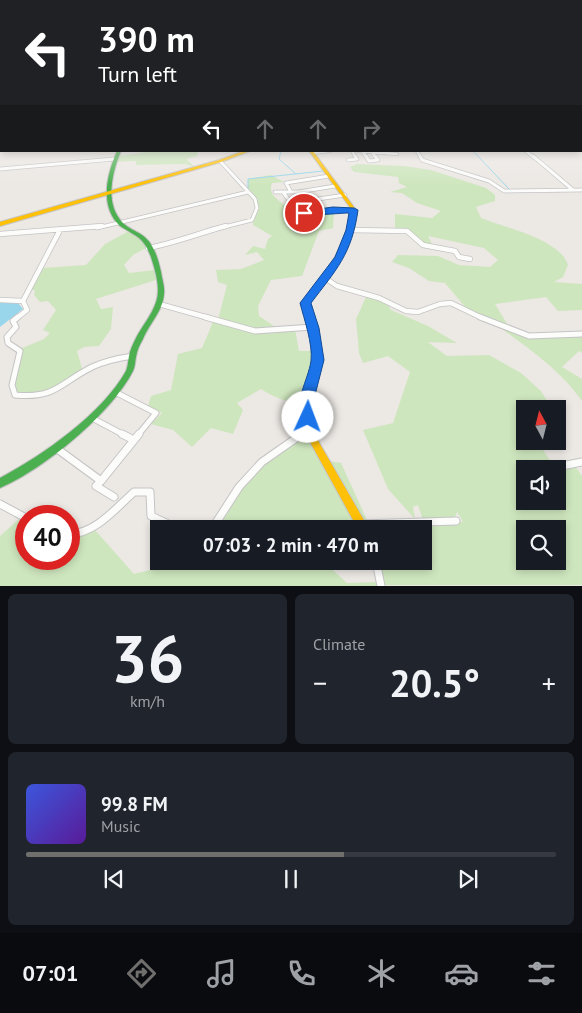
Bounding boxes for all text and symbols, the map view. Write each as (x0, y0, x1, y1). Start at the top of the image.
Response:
text: 390 m (98, 16, 195, 62)
icon: left (15, 20, 80, 85)
text: Turn left (98, 60, 177, 88)
icon: left (198, 115, 226, 143)
icon: ahead (251, 115, 279, 143)
icon: ahead (304, 115, 332, 143)
icon: right (357, 115, 385, 143)
pin (283, 192, 325, 234)
icon: arrive (290, 199, 318, 227)
position arrow (281, 390, 333, 442)
north arrow (516, 400, 566, 450)
map controls (516, 400, 566, 570)
button: sound (516, 460, 566, 510)
speed limit sign: 40 (15, 505, 80, 570)
button: search (516, 520, 566, 570)
text: 07:03 · 2 min · 470 m (203, 533, 379, 557)
text: 36 (111, 616, 184, 700)
text: Climate (313, 634, 365, 654)
text: 20.5° (389, 658, 480, 707)
text: − (313, 664, 327, 701)
text: + (542, 664, 556, 701)
text: km/h (130, 691, 165, 711)
text: 99.8 FM (101, 792, 168, 816)
text: Music (101, 816, 141, 836)
icon: previous (100, 865, 128, 893)
icon: pause (277, 865, 305, 893)
icon: next (454, 865, 482, 893)
icon: directions (124, 956, 159, 991)
icon: music (204, 956, 239, 991)
icon: phone (284, 956, 319, 991)
icon: climate (364, 956, 399, 991)
icon: car (444, 956, 479, 991)
icon: filters (524, 956, 559, 991)
text: 07:01 (23, 959, 78, 987)

